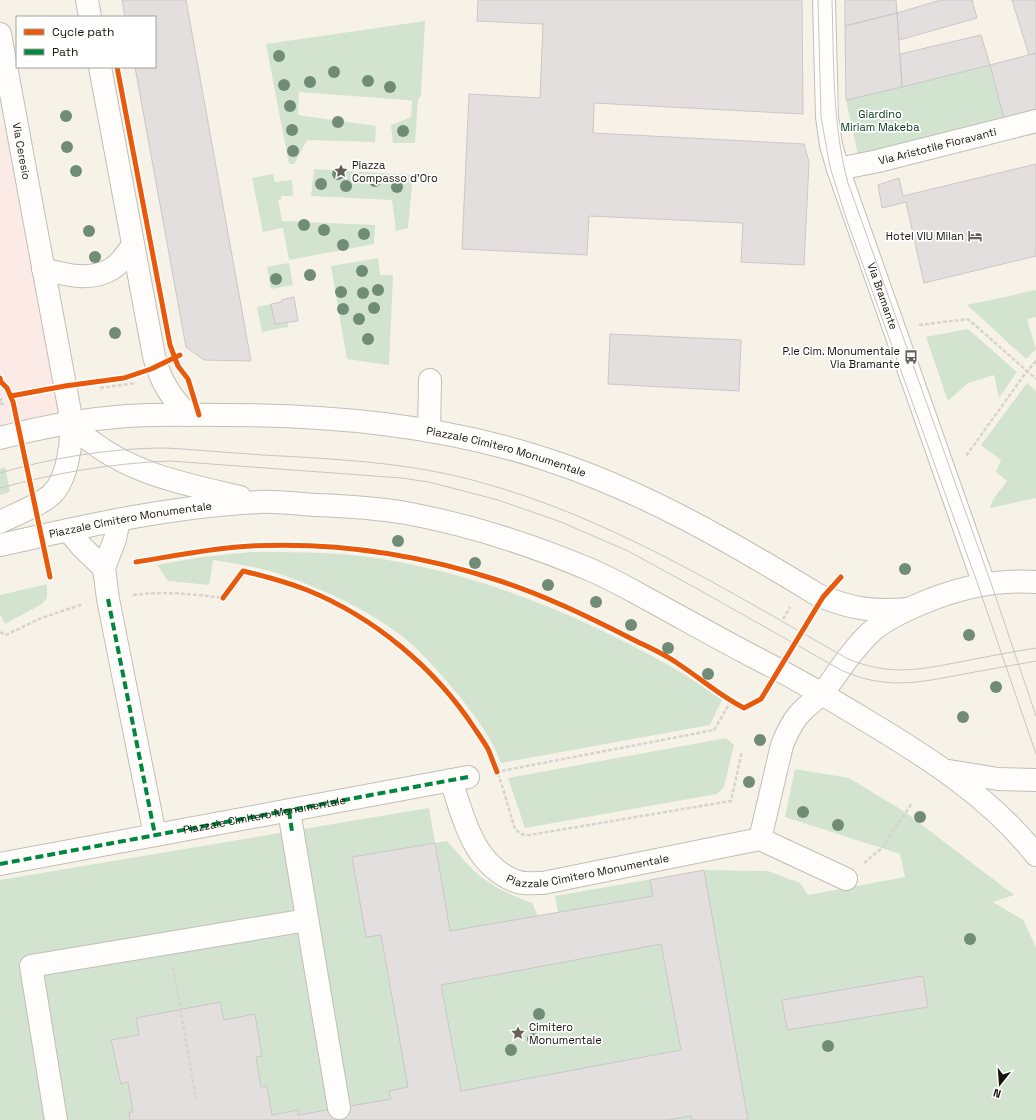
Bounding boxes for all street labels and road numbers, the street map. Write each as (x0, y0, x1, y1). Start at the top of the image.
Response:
street label: Via Ceresio (9, 121, 34, 181)
street label: Via Aristotile Fioravanti (877, 124, 998, 168)
street label: Via Bramante (864, 261, 901, 331)
street label: Piazzale Cimitero Monumentale (425, 423, 588, 480)
street label: Piazzale Cimitero Monumentale (48, 499, 213, 541)
street label: Piazzale Cimitero Monumentale (182, 793, 347, 837)
street label: Piazzale Cimitero Monumentale (504, 851, 670, 890)

